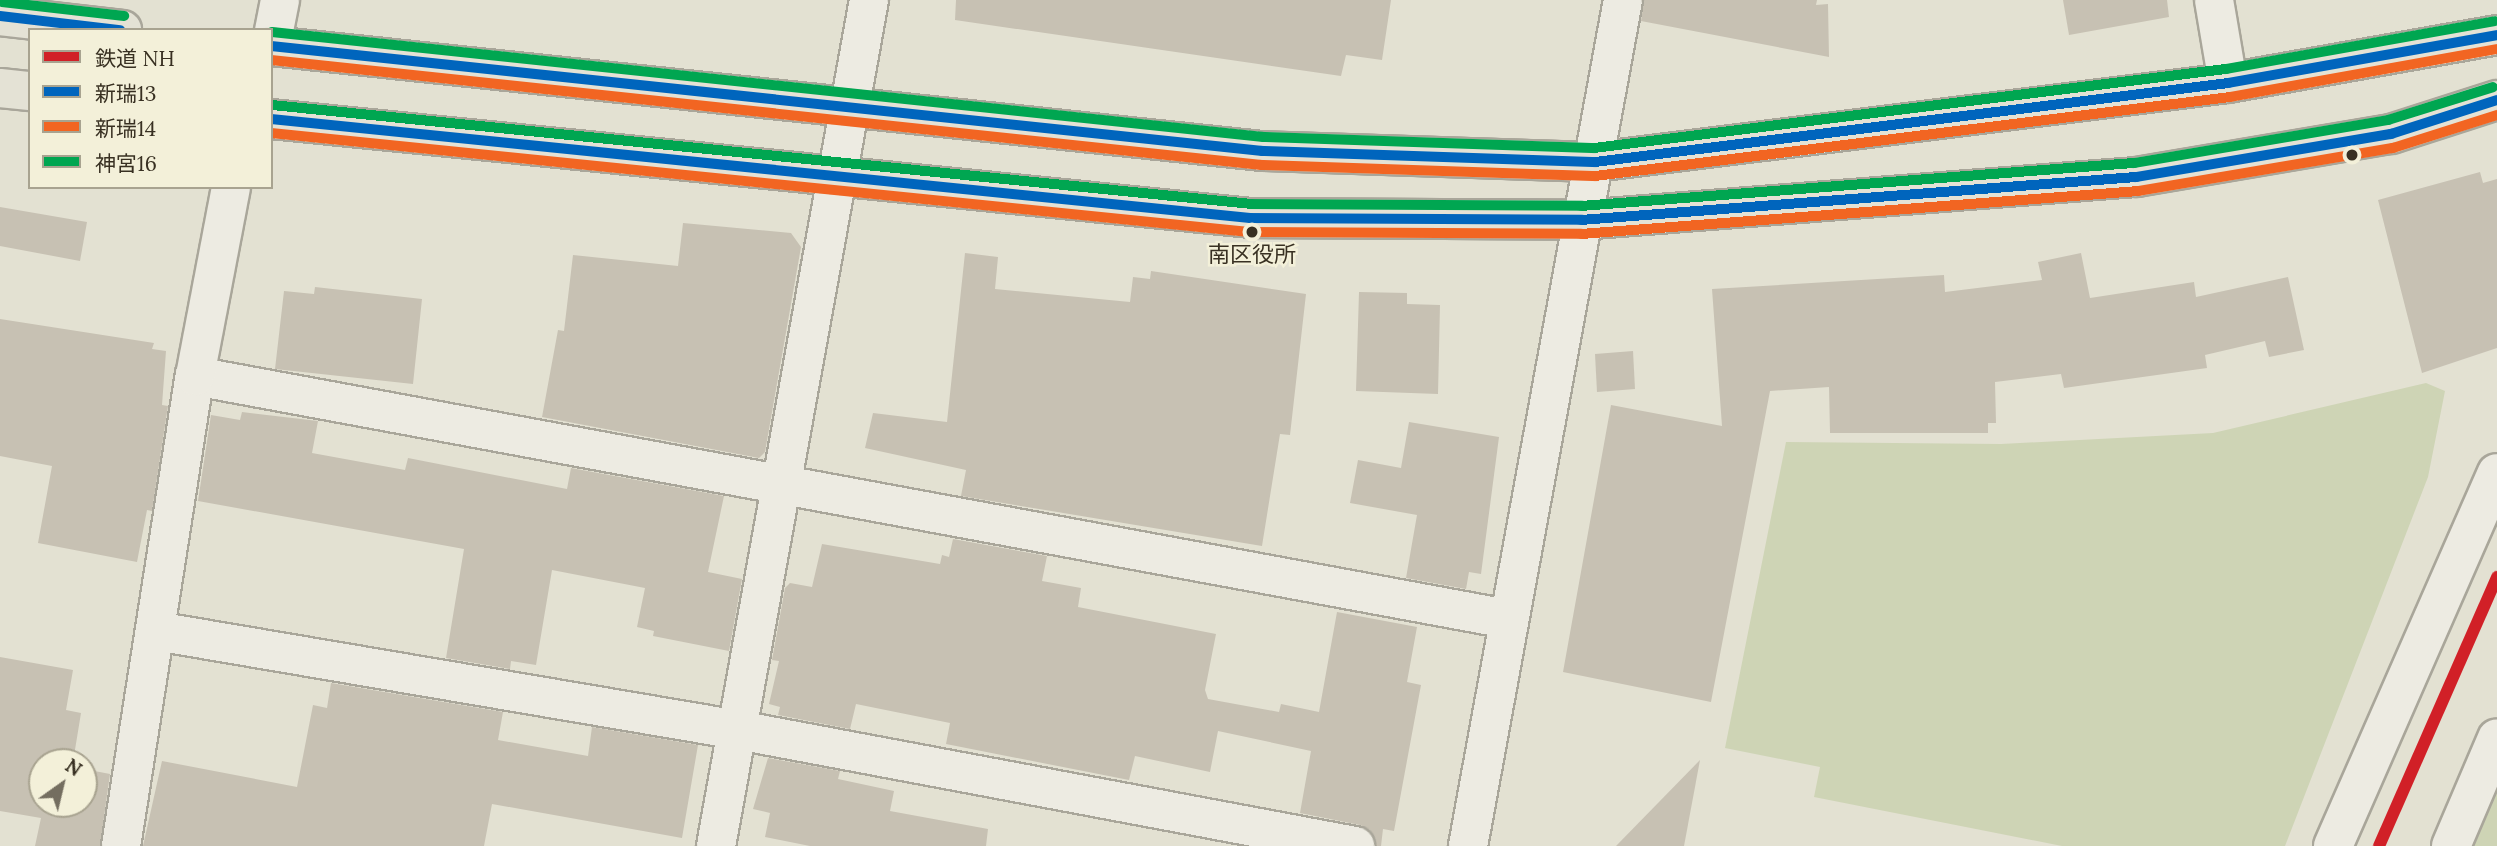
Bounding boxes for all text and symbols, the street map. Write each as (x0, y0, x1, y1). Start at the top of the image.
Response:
legend (28, 28, 273, 189)
text: 鉄道 NH (95, 45, 175, 72)
text: 新瑞13 (95, 80, 156, 107)
text: 新瑞14 (95, 115, 156, 142)
unlabelled marker (2345, 148, 2359, 162)
text: 神宮16 (95, 150, 157, 177)
marker: 南区役所 (1245, 225, 1259, 239)
place label: 南区役所 (1208, 242, 1296, 268)
north arrow (28, 748, 98, 818)
text: N (61, 753, 86, 781)

